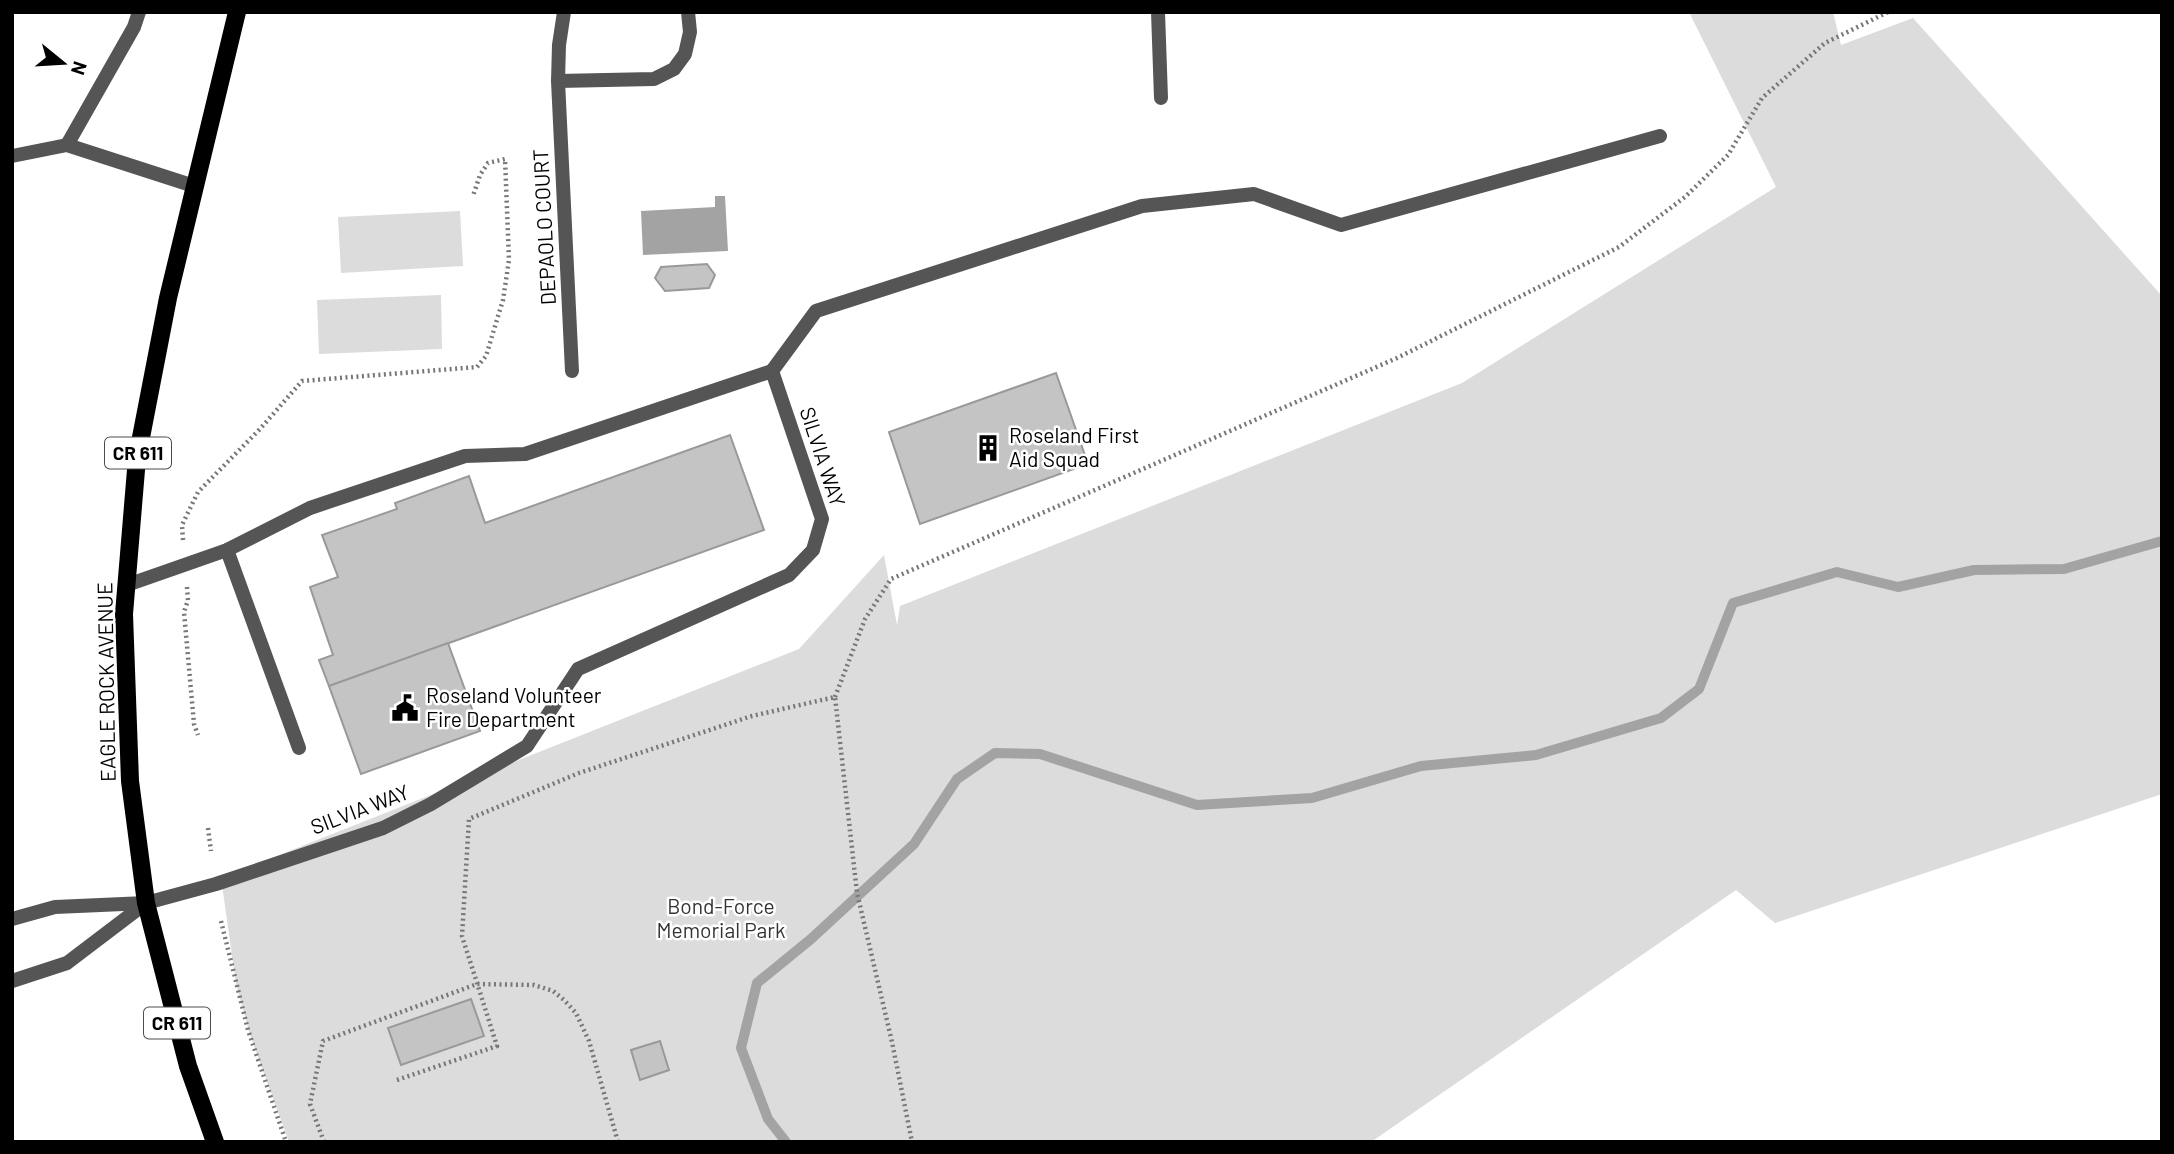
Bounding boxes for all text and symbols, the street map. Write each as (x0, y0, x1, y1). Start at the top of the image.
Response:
north arrow (28, 28, 98, 98)
text: N (67, 59, 93, 78)
street label: DEPAOLO COURT (527, 148, 560, 306)
street label: SILVIA WAY (796, 404, 851, 510)
place label: Roseland First Aid Squad (1009, 422, 1140, 471)
building icon: Roseland First Aid Squad (973, 433, 1003, 463)
road number: CR 611 (105, 437, 171, 468)
street label: EAGLE ROCK AVENUE (91, 582, 120, 782)
place label: Roseland Volunteer Fire Department (426, 682, 602, 731)
public building icon: Roseland Volunteer Fire Department (390, 693, 420, 723)
street label: SILVIA WAY (307, 778, 412, 839)
park label: Bond-Force Memorial Park (657, 893, 785, 942)
road number: CR 611 (144, 1007, 210, 1038)

